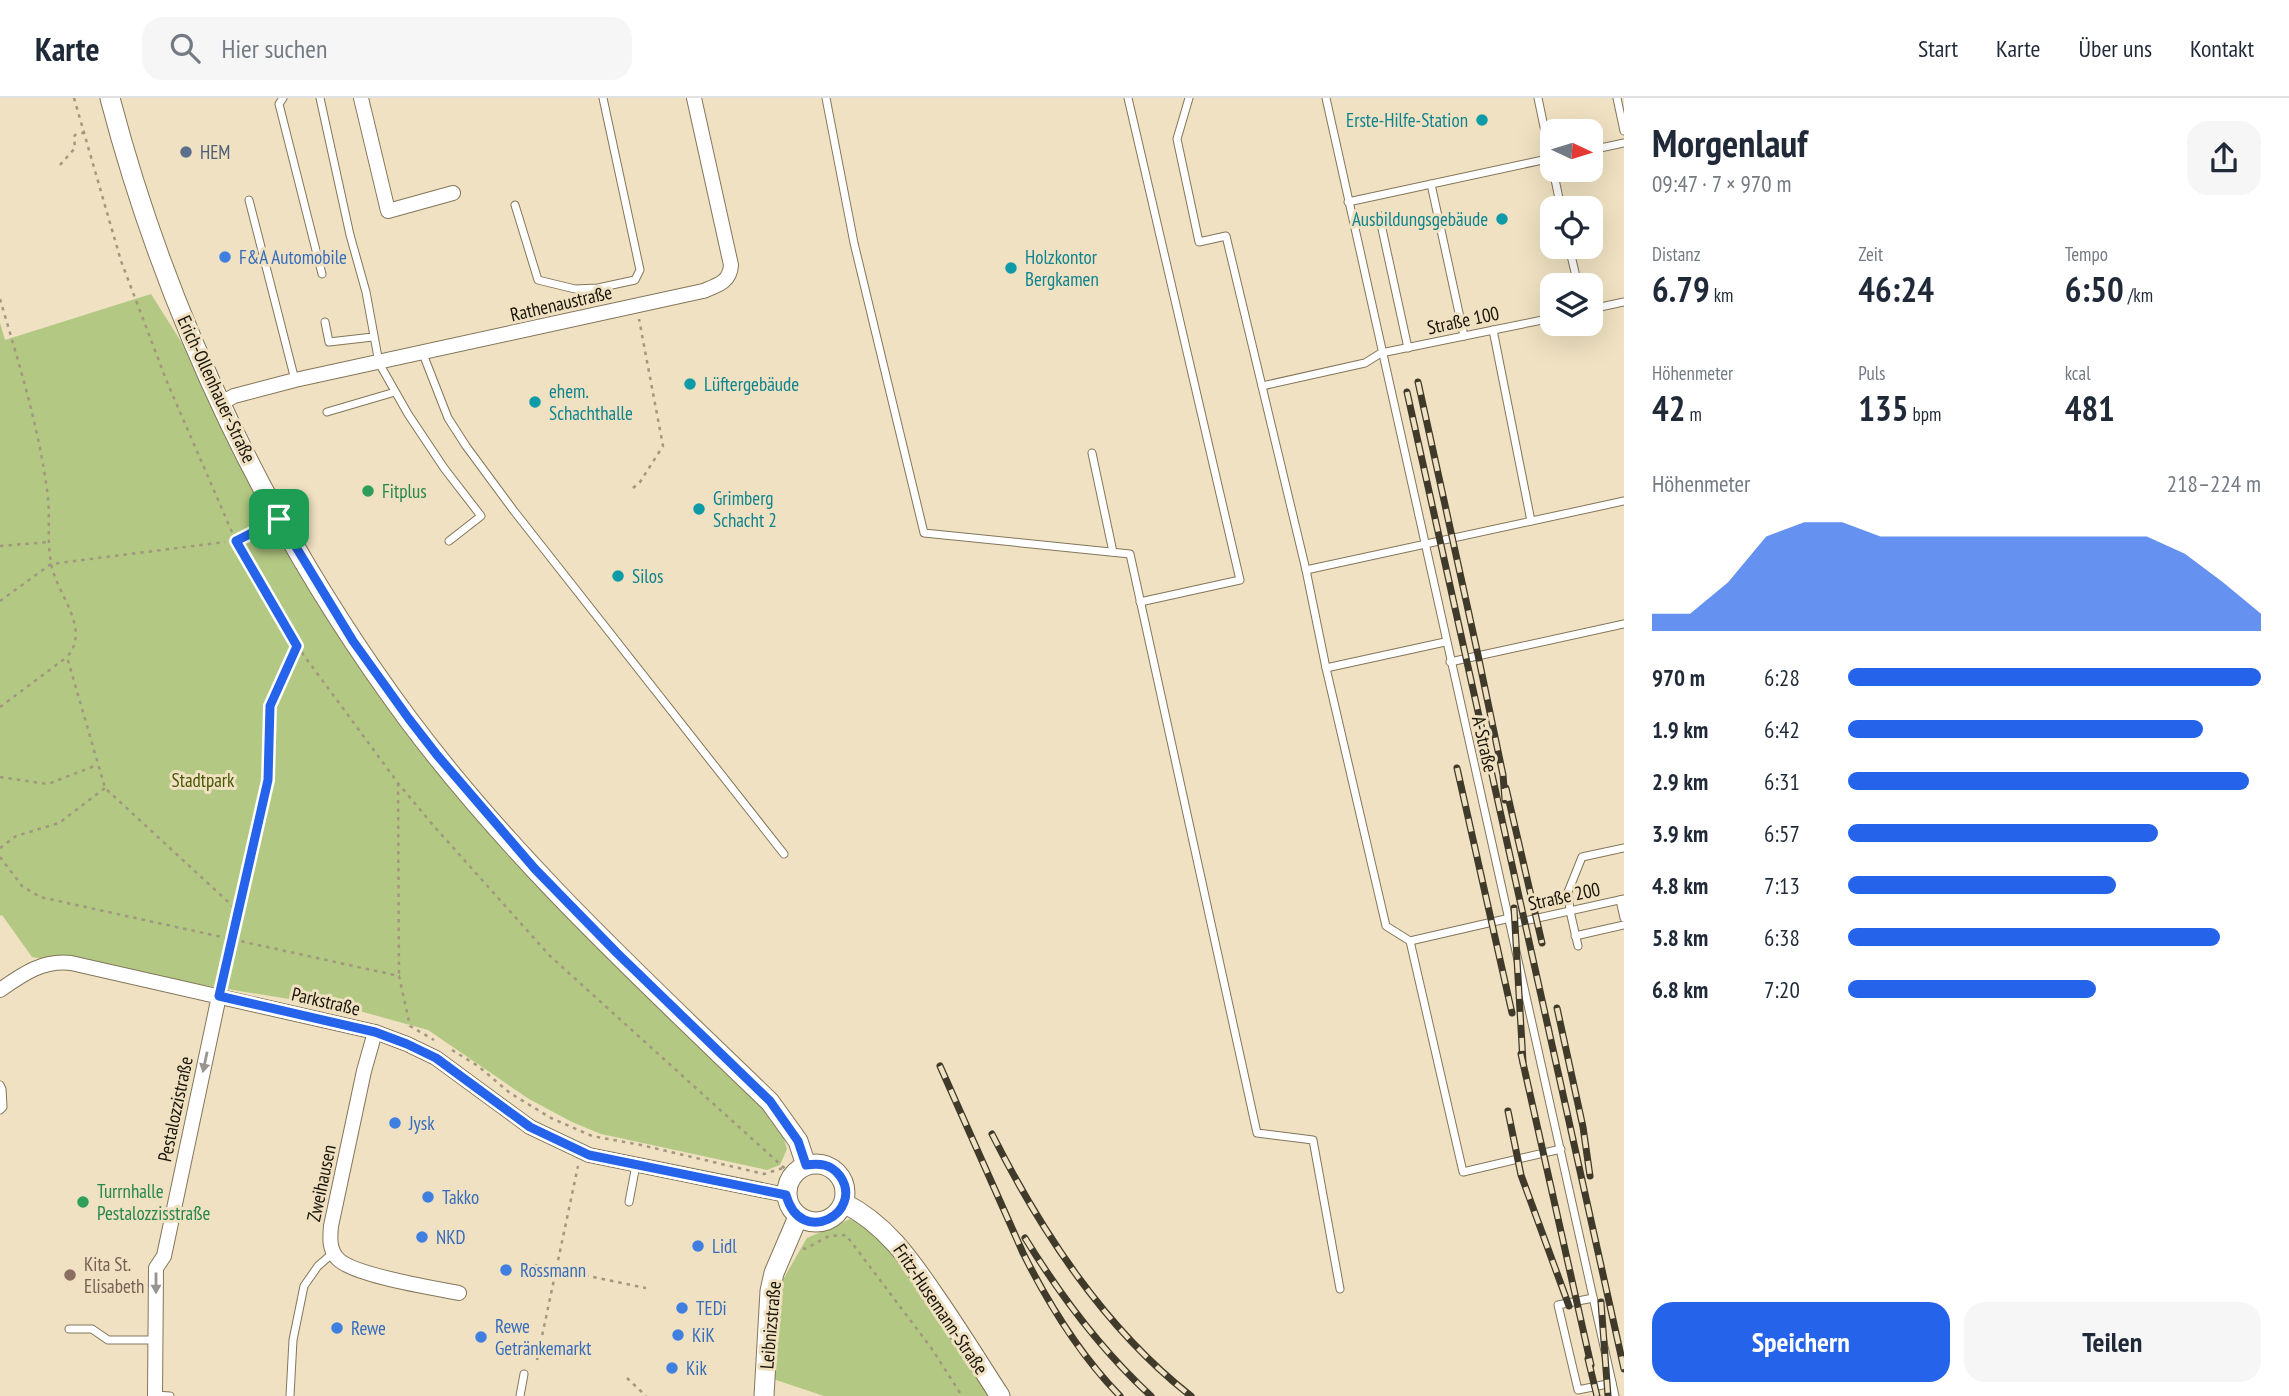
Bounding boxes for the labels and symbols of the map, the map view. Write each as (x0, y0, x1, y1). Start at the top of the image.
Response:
place label: Erste-Hilfe-Station (1346, 108, 1468, 132)
marker: Erste-Hilfe-Station (1474, 112, 1490, 128)
north arrow (1540, 119, 1603, 182)
place label: HEM (200, 140, 230, 164)
marker: HEM (178, 144, 194, 160)
place label: Ausbildungsgebäude (1352, 207, 1488, 231)
marker: Ausbildungsgebäude (1494, 211, 1510, 227)
place label: F&A Automobile (239, 245, 347, 269)
place label: Holzkontor Bergkamen (1025, 245, 1099, 291)
marker: F&A Automobile (217, 249, 233, 265)
marker: Holzkontor Bergkamen (1003, 260, 1019, 276)
street label: Rathenaustraße (508, 280, 614, 326)
street label: Straße 100 (1425, 301, 1501, 339)
street label: Erich-Ollenhauer-Straße (172, 312, 262, 467)
place label: Lüftergebäude (704, 372, 799, 396)
marker: Lüftergebäude (682, 376, 698, 392)
place label: ehem. Schachthalle (549, 379, 633, 425)
marker: ehem. Schachthalle (527, 394, 543, 410)
place label: Fitplus (382, 479, 427, 503)
marker: Fitplus (360, 483, 376, 499)
place label: Grimberg Schacht 2 (713, 486, 777, 532)
pin (249, 489, 309, 549)
marker: Grimberg Schacht 2 (691, 501, 707, 517)
place label: Silos (632, 564, 663, 588)
marker: Silos (610, 568, 626, 584)
street label: A-Straße (1467, 713, 1503, 775)
park label: Stadtpark (172, 768, 235, 792)
street label: Straße 200 (1526, 877, 1602, 915)
street label: Parkstraße (289, 981, 363, 1021)
one-way arrow (199, 1051, 210, 1073)
street label: Pestalozzistraße (152, 1054, 198, 1164)
place label: Jysk (408, 1111, 435, 1135)
marker: Jysk (387, 1115, 403, 1131)
street label: Zweihausen (301, 1142, 341, 1224)
place label: Turrnhalle Pestalozzisstraße (97, 1179, 210, 1225)
place label: Takko (442, 1185, 479, 1209)
marker: Takko (420, 1189, 436, 1205)
marker: Turrnhalle Pestalozzisstraße (75, 1194, 91, 1210)
place label: NKD (436, 1225, 466, 1249)
marker: NKD (414, 1229, 430, 1245)
place label: Lidl (712, 1234, 737, 1258)
marker: Lidl (690, 1238, 706, 1254)
street label: Fritz-Husemann-Straße (888, 1239, 994, 1379)
place label: Kita St. Elisabeth (84, 1252, 144, 1298)
place label: Rossmann (520, 1258, 586, 1282)
marker: Rossmann (498, 1262, 514, 1278)
marker: Kita St. Elisabeth (62, 1267, 78, 1283)
one-way arrow (150, 1273, 162, 1295)
street label: Leibnizstraße (754, 1280, 786, 1370)
place label: TEDi (696, 1296, 727, 1320)
marker: TEDi (674, 1300, 690, 1316)
place label: Rewe Getränkemarkt (495, 1314, 592, 1360)
place label: Rewe (351, 1316, 386, 1340)
marker: Rewe (329, 1320, 345, 1336)
place label: KiK (692, 1323, 715, 1347)
marker: KiK (670, 1327, 686, 1343)
marker: Rewe Getränkemarkt (473, 1329, 489, 1345)
place label: Kik (686, 1356, 707, 1380)
marker: Kik (664, 1360, 680, 1376)

